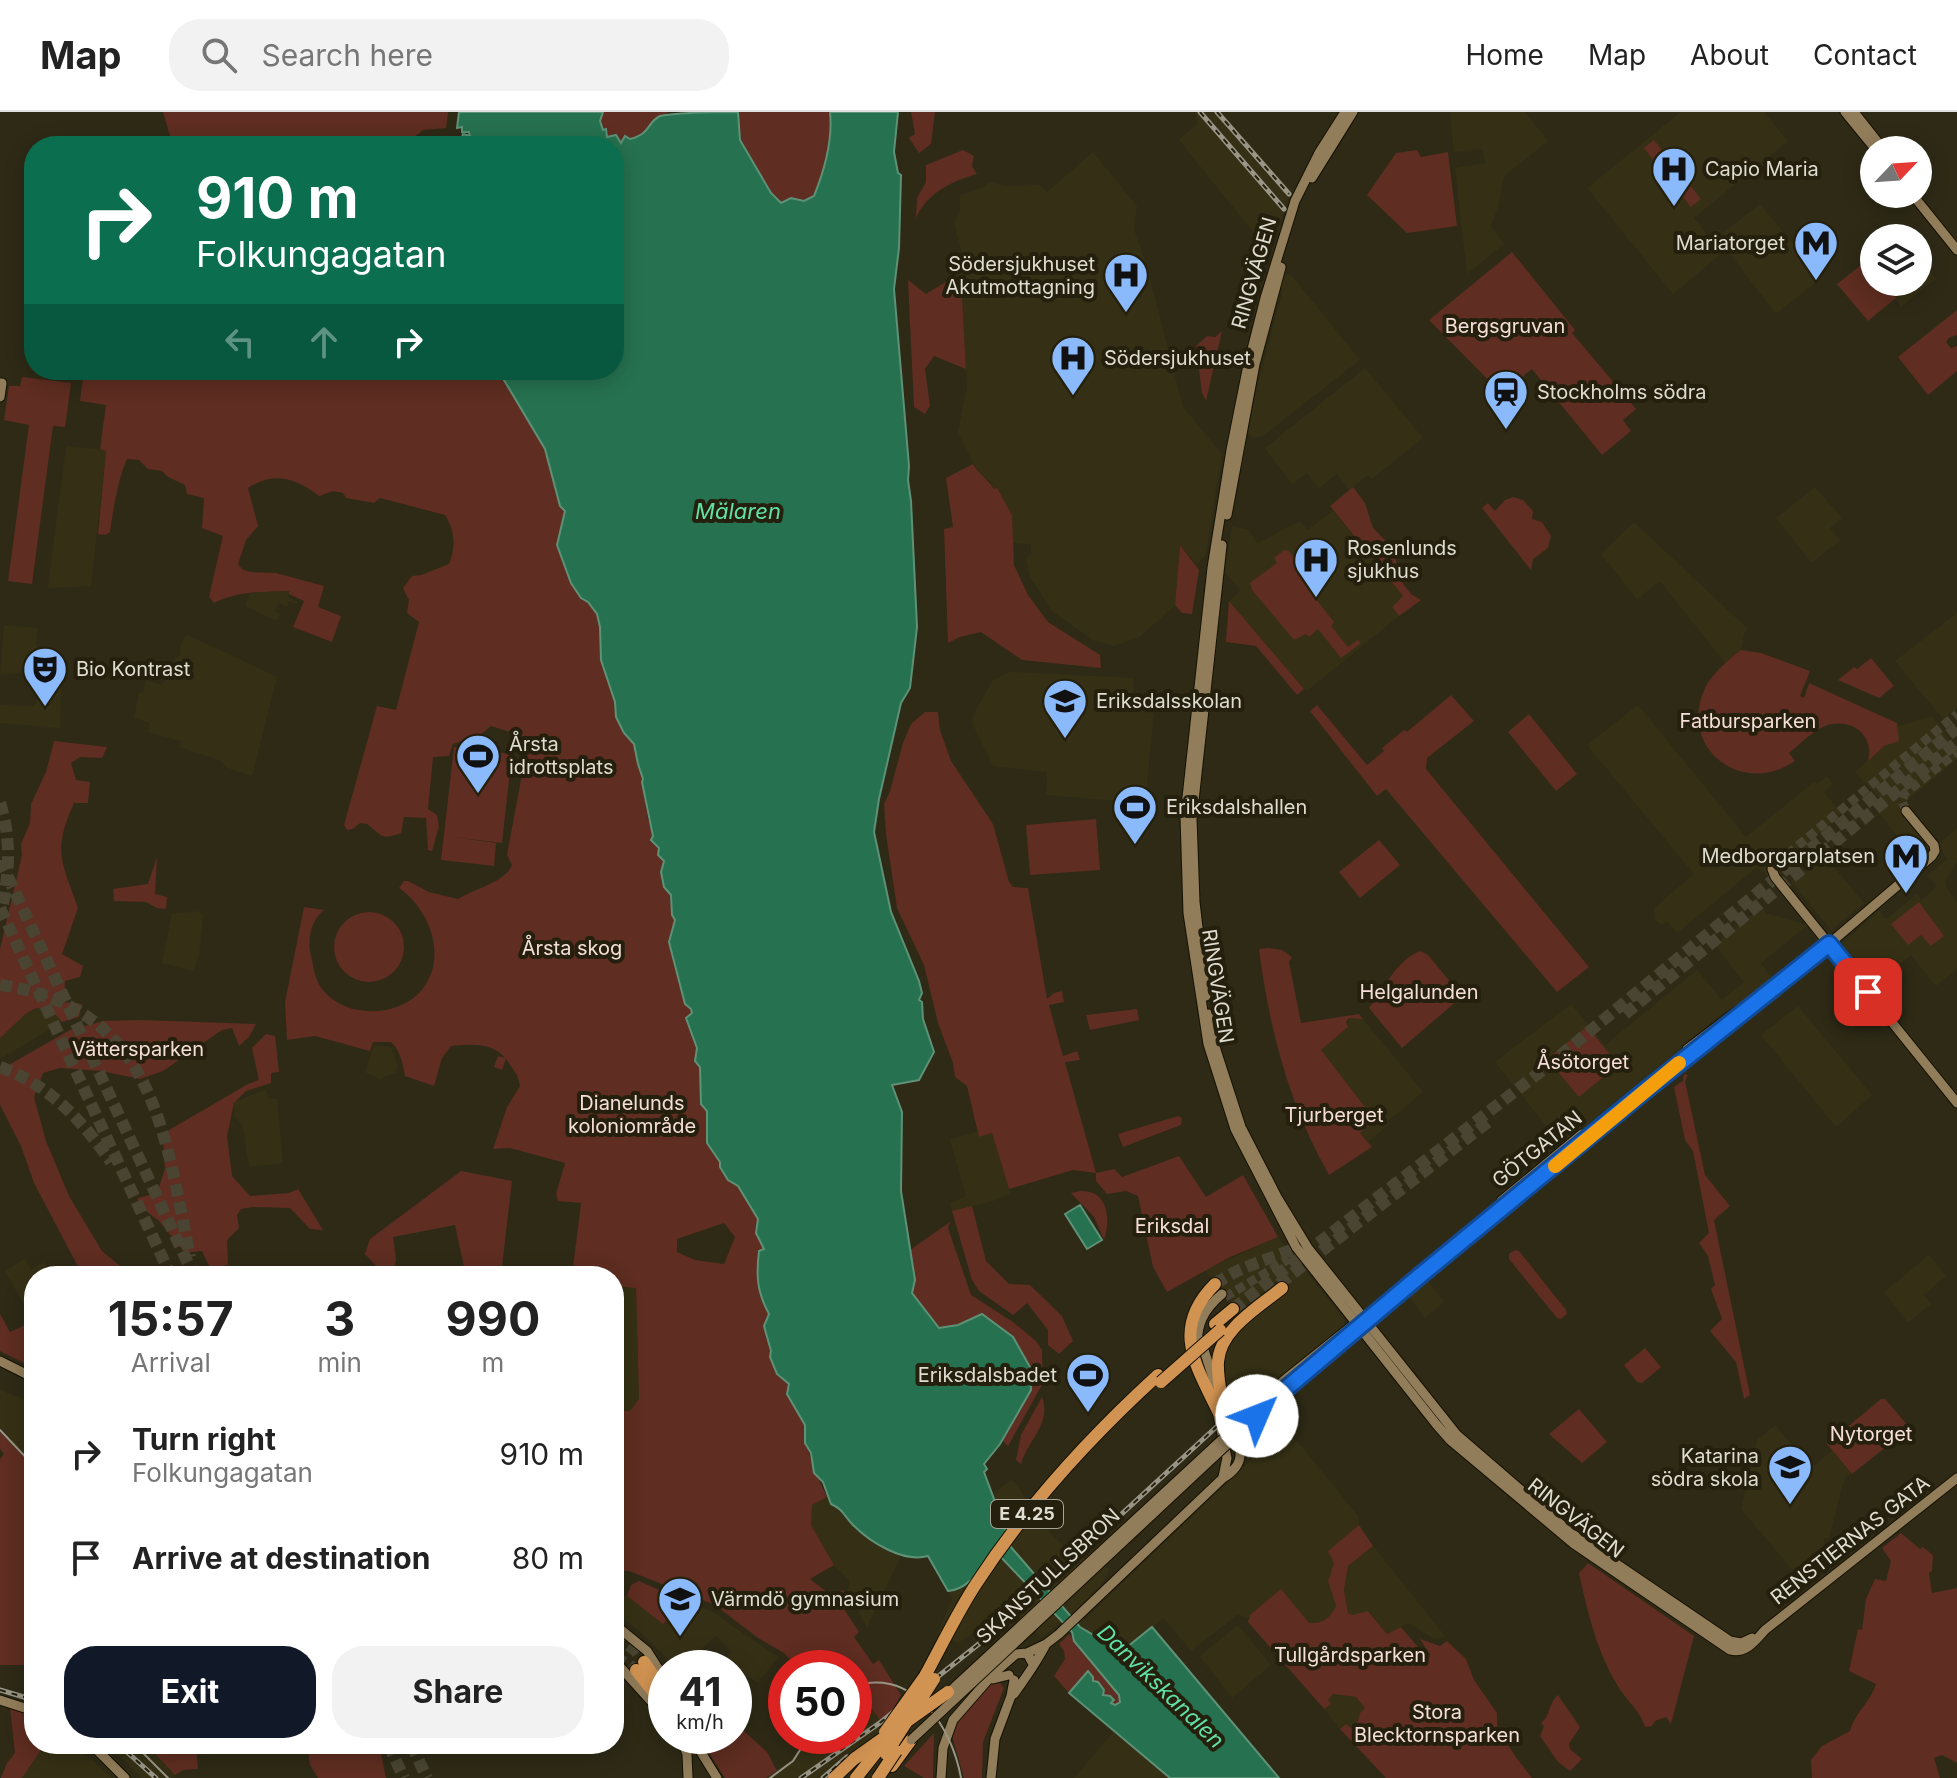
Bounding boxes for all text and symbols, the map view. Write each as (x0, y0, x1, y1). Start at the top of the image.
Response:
search box (169, 19, 729, 91)
text: Map (40, 32, 121, 78)
icon: search (197, 33, 241, 77)
text: Search here (261, 37, 433, 73)
text: Home (1465, 38, 1544, 72)
text: Map (1588, 38, 1646, 72)
text: About (1690, 38, 1769, 72)
text: Contact (1813, 38, 1917, 72)
north arrow (1860, 136, 1932, 208)
map controls (1860, 136, 1932, 296)
hospital icon: Capio Maria (1650, 145, 1698, 208)
place label: Capio Maria (1705, 157, 1819, 181)
text: 910 m (196, 164, 359, 232)
icon: right (64, 168, 168, 272)
street label: RINGVÄGEN (1227, 214, 1281, 332)
metro station icon: Mariatorget (1792, 219, 1840, 282)
button: layers (1860, 224, 1932, 296)
place label: Mariatorget (1676, 231, 1785, 255)
text: Folkungagatan (196, 232, 446, 276)
hospital icon: Södersjukhuset Akutmottagning (1102, 251, 1150, 314)
place label: Södersjukhuset Akutmottagning (945, 252, 1095, 299)
park label: Bergsgruvan (1445, 314, 1565, 338)
icon: left (218, 320, 262, 364)
icon: ahead (302, 320, 346, 364)
icon: right (386, 320, 430, 364)
hospital icon: Södersjukhuset (1049, 334, 1097, 397)
place label: Södersjukhuset (1104, 346, 1251, 370)
station icon: Stockholms södra (1482, 368, 1530, 431)
place label: Stockholms södra (1537, 380, 1707, 404)
water label: Mälaren (695, 498, 781, 524)
hospital icon: Rosenlunds sjukhus (1292, 536, 1340, 599)
place label: Rosenlunds sjukhus (1347, 536, 1457, 583)
theatre icon: Bio Kontrast (21, 645, 69, 708)
place label: Bio Kontrast (76, 657, 191, 681)
school or university icon: Eriksdalsskolan (1041, 677, 1089, 740)
place label: Eriksdalsskolan (1096, 689, 1242, 713)
park label: Fatbursparken (1680, 709, 1816, 733)
place label: Årsta idrottsplats (509, 730, 613, 779)
sports icon: Årsta idrottsplats (454, 732, 502, 795)
sports icon: Eriksdalshallen (1111, 783, 1159, 846)
place label: Eriksdalshallen (1166, 795, 1307, 819)
metro station icon: Medborgarplatsen (1882, 832, 1930, 895)
place label: Medborgarplatsen (1702, 844, 1875, 868)
street label: RINGVÄGEN (1197, 927, 1239, 1045)
park label: Årsta skog (522, 934, 622, 960)
pin (1834, 958, 1902, 1026)
icon: arrive (1846, 970, 1890, 1014)
park label: Helgalunden (1359, 980, 1479, 1004)
park label: Vättersparken (72, 1037, 204, 1061)
park label: Åsötorget (1537, 1048, 1630, 1074)
park label: Dianelunds koloniområde (568, 1091, 696, 1138)
park label: Tjurberget (1285, 1103, 1384, 1127)
street label: GÖTGATAN (1487, 1106, 1587, 1192)
park label: Eriksdal (1135, 1214, 1209, 1238)
text: 15:57 (108, 1289, 234, 1348)
text: 3 (324, 1289, 355, 1348)
text: 990 (446, 1289, 540, 1348)
text: Arrival (131, 1347, 211, 1378)
text: min (317, 1347, 362, 1378)
text: m (482, 1347, 504, 1378)
sports icon: Eriksdalsbadet (1064, 1351, 1112, 1414)
place label: Eriksdalsbadet (918, 1363, 1057, 1387)
position arrow (1215, 1374, 1299, 1458)
text: Turn right (132, 1421, 276, 1457)
park label: Nytorget (1830, 1422, 1913, 1446)
icon: right (64, 1432, 108, 1476)
text: 910 m (500, 1436, 584, 1472)
school or university icon: Katarina södra skola (1766, 1443, 1814, 1506)
place label: Katarina södra skola (1651, 1444, 1759, 1491)
text: Folkungagatan (132, 1457, 313, 1488)
street label: RENSTIERNAS GATA (1766, 1470, 1934, 1609)
street label: RINGVÄGEN (1523, 1473, 1629, 1563)
road number: E 4.25 (991, 1500, 1063, 1528)
street label: SKANSTULLSBRON (971, 1503, 1125, 1649)
icon: arrive (64, 1536, 108, 1580)
text: Arrive at destination (132, 1540, 430, 1576)
text: 80 m (512, 1540, 584, 1576)
school or university icon: Värmdö gymnasium (656, 1575, 704, 1638)
place label: Värmdö gymnasium (711, 1587, 899, 1611)
water label: Danvikskanalen (1092, 1619, 1230, 1753)
park label: Tullgårdsparken (1274, 1643, 1426, 1667)
button: Exit (64, 1646, 316, 1738)
button: Share (332, 1646, 584, 1738)
speed limit sign: 50 (768, 1650, 872, 1754)
text: 41 (679, 1667, 721, 1716)
park label: Stora Blecktornsparken (1354, 1700, 1520, 1747)
text: km/h (676, 1710, 724, 1734)

